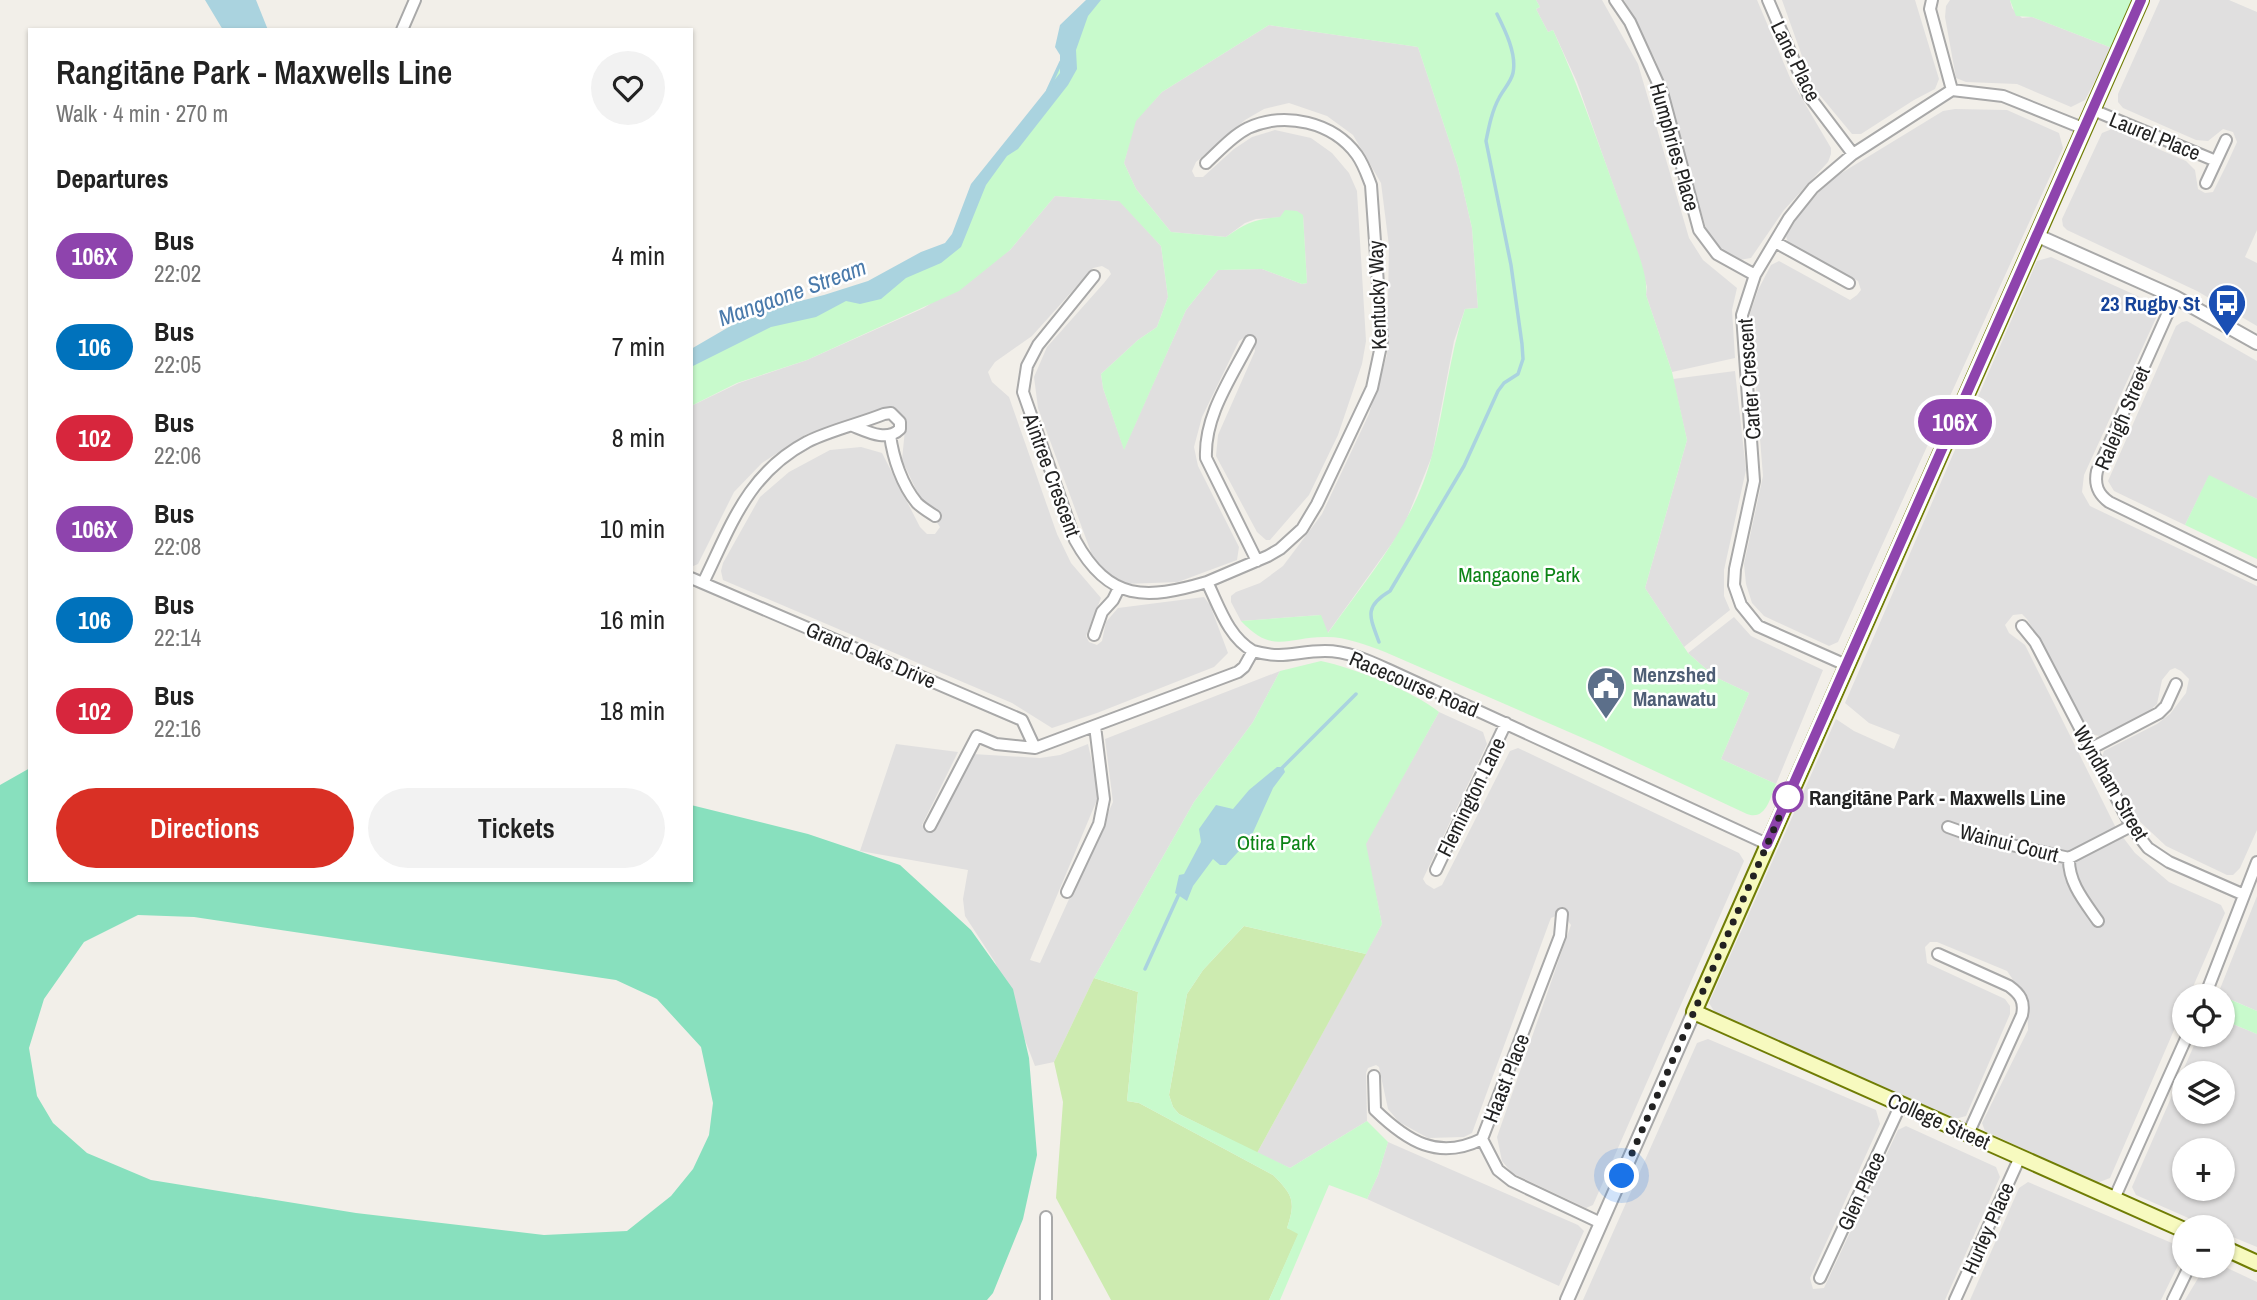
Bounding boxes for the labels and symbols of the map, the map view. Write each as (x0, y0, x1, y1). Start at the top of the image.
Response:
street label: Lane Place (1764, 16, 1828, 106)
street label: Humphries Place (1643, 80, 1707, 214)
street label: Laurel Place (2105, 105, 2205, 167)
street label: Kentucky Way (1361, 239, 1393, 350)
water label: Mangaone Stream (714, 251, 870, 333)
bus stop icon: 23 Rugby St (2206, 282, 2248, 337)
place label: 23 Rugby St (2100, 289, 2200, 318)
street label: Carter Crescent (1730, 317, 1768, 441)
street label: Raleigh Street (2087, 361, 2157, 474)
line badge: 106X (1906, 399, 2004, 445)
street label: Aintree Crescent (1016, 408, 1088, 541)
park label: Mangaone Park (1458, 560, 1580, 589)
street label: Grand Oaks Drive (801, 615, 941, 695)
street label: Racecourse Road (1345, 644, 1483, 724)
place label: Menzshed Manawatu (1633, 660, 1716, 713)
public building icon: Menzshed Manawatu (1585, 665, 1627, 720)
street label: Wyndham Street (2066, 720, 2156, 846)
street label: Flemington Lane (1430, 733, 1512, 861)
marker: Rangitāne Park - Maxwells Line (1773, 782, 1803, 812)
place label: Rangitāne Park - Maxwells Line (1809, 783, 2066, 812)
street label: Wainui Court (1957, 817, 2062, 869)
park label: Otira Park (1237, 828, 1316, 857)
street label: Haast Place (1476, 1029, 1536, 1127)
street label: College Street (1883, 1086, 1995, 1157)
street label: Glen Place (1830, 1147, 1892, 1235)
your location (1604, 1158, 1639, 1193)
street label: Hurley Place (1955, 1178, 2021, 1278)

